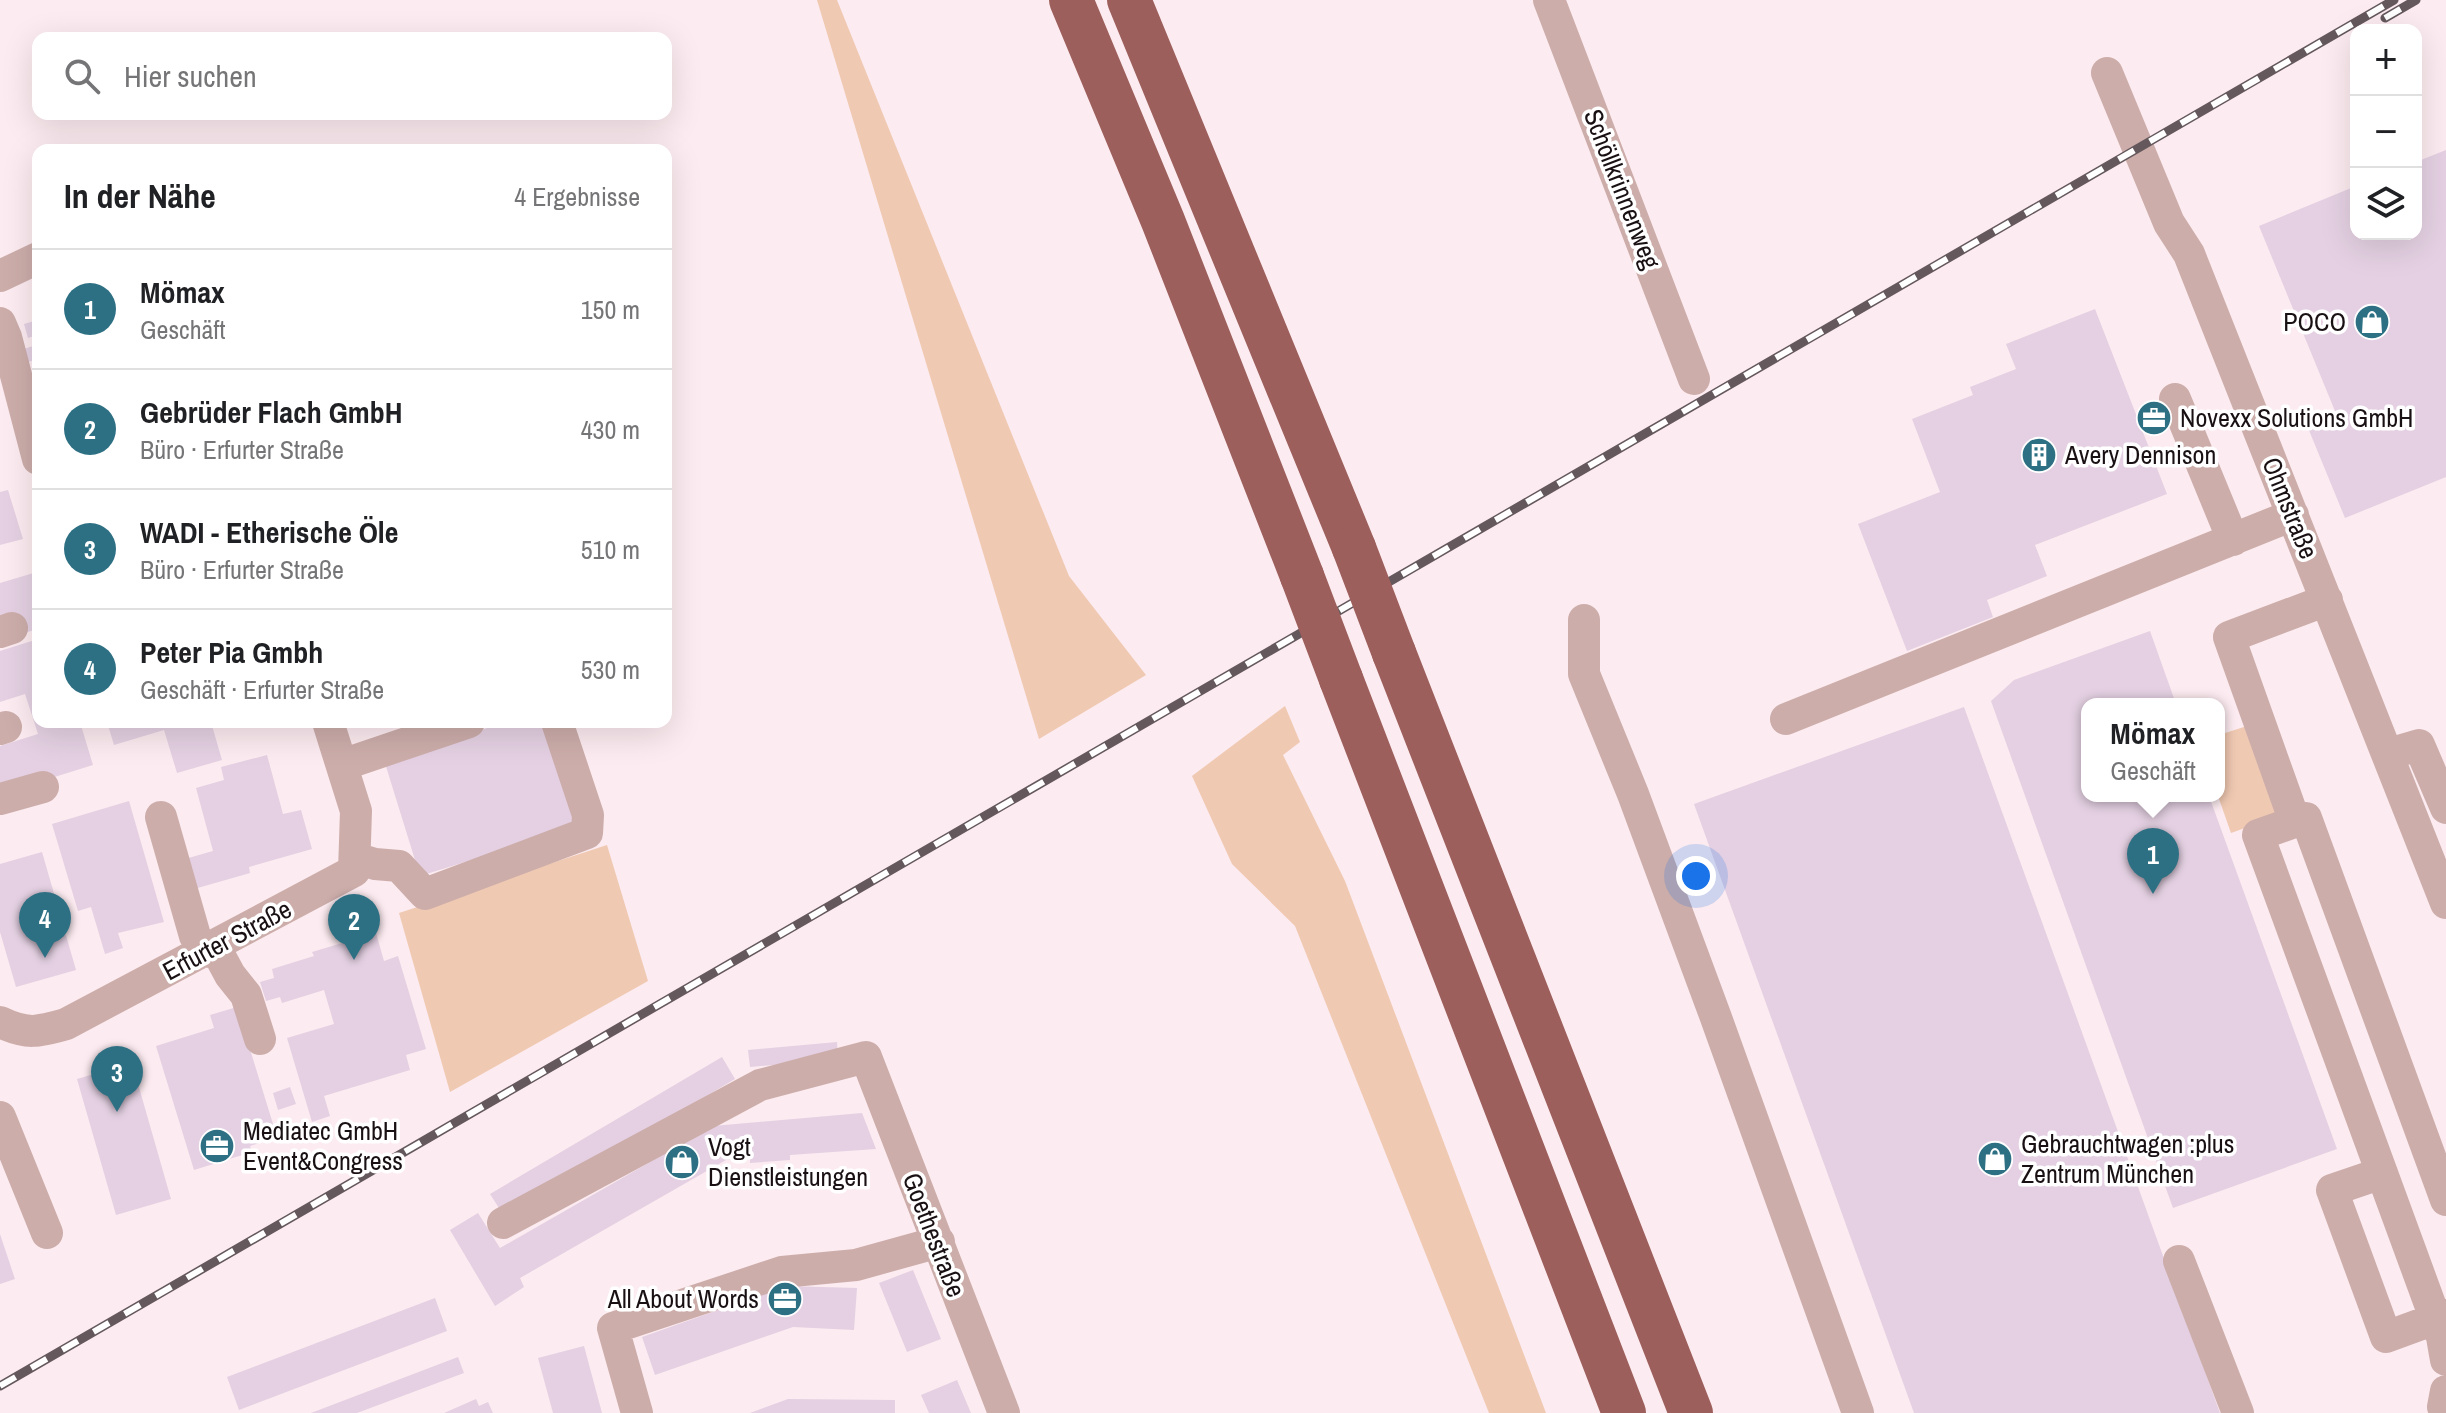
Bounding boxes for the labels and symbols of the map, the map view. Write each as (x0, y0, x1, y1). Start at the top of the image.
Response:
street label: Schöllkrinnenweg (1576, 104, 1669, 274)
shop icon: POCO (2353, 303, 2391, 341)
place label: POCO (2283, 304, 2346, 339)
office icon: Novexx Solutions GmbH (2135, 399, 2173, 437)
place label: Novexx Solutions GmbH (2180, 400, 2413, 435)
building icon: Avery Dennison (2020, 436, 2058, 474)
place label: Avery Dennison (2064, 437, 2216, 472)
street label: Ohmstraße (2254, 452, 2327, 564)
pin: 1 (2127, 828, 2179, 894)
your location (1676, 856, 1716, 896)
street label: Erfurter Straße (156, 891, 297, 988)
pin: 4 (19, 892, 71, 958)
pin: 2 (328, 894, 380, 960)
pin: 3 (91, 1046, 143, 1112)
place label: Mediatec GmbH Event&Congress (243, 1113, 403, 1178)
place label: Gebrauchtwagen :plus Zentrum München (2021, 1126, 2234, 1191)
office icon: Mediatec GmbH Event&Congress (198, 1127, 236, 1165)
place label: Vogt Dienstleistungen (708, 1129, 868, 1194)
shop icon: Gebrauchtwagen :plus Zentrum München (1976, 1140, 2014, 1178)
shop icon: Vogt Dienstleistungen (663, 1143, 701, 1181)
street label: Goethestraße (895, 1168, 974, 1302)
office icon: All About Words (766, 1280, 804, 1318)
place label: All About Words (607, 1281, 759, 1316)

